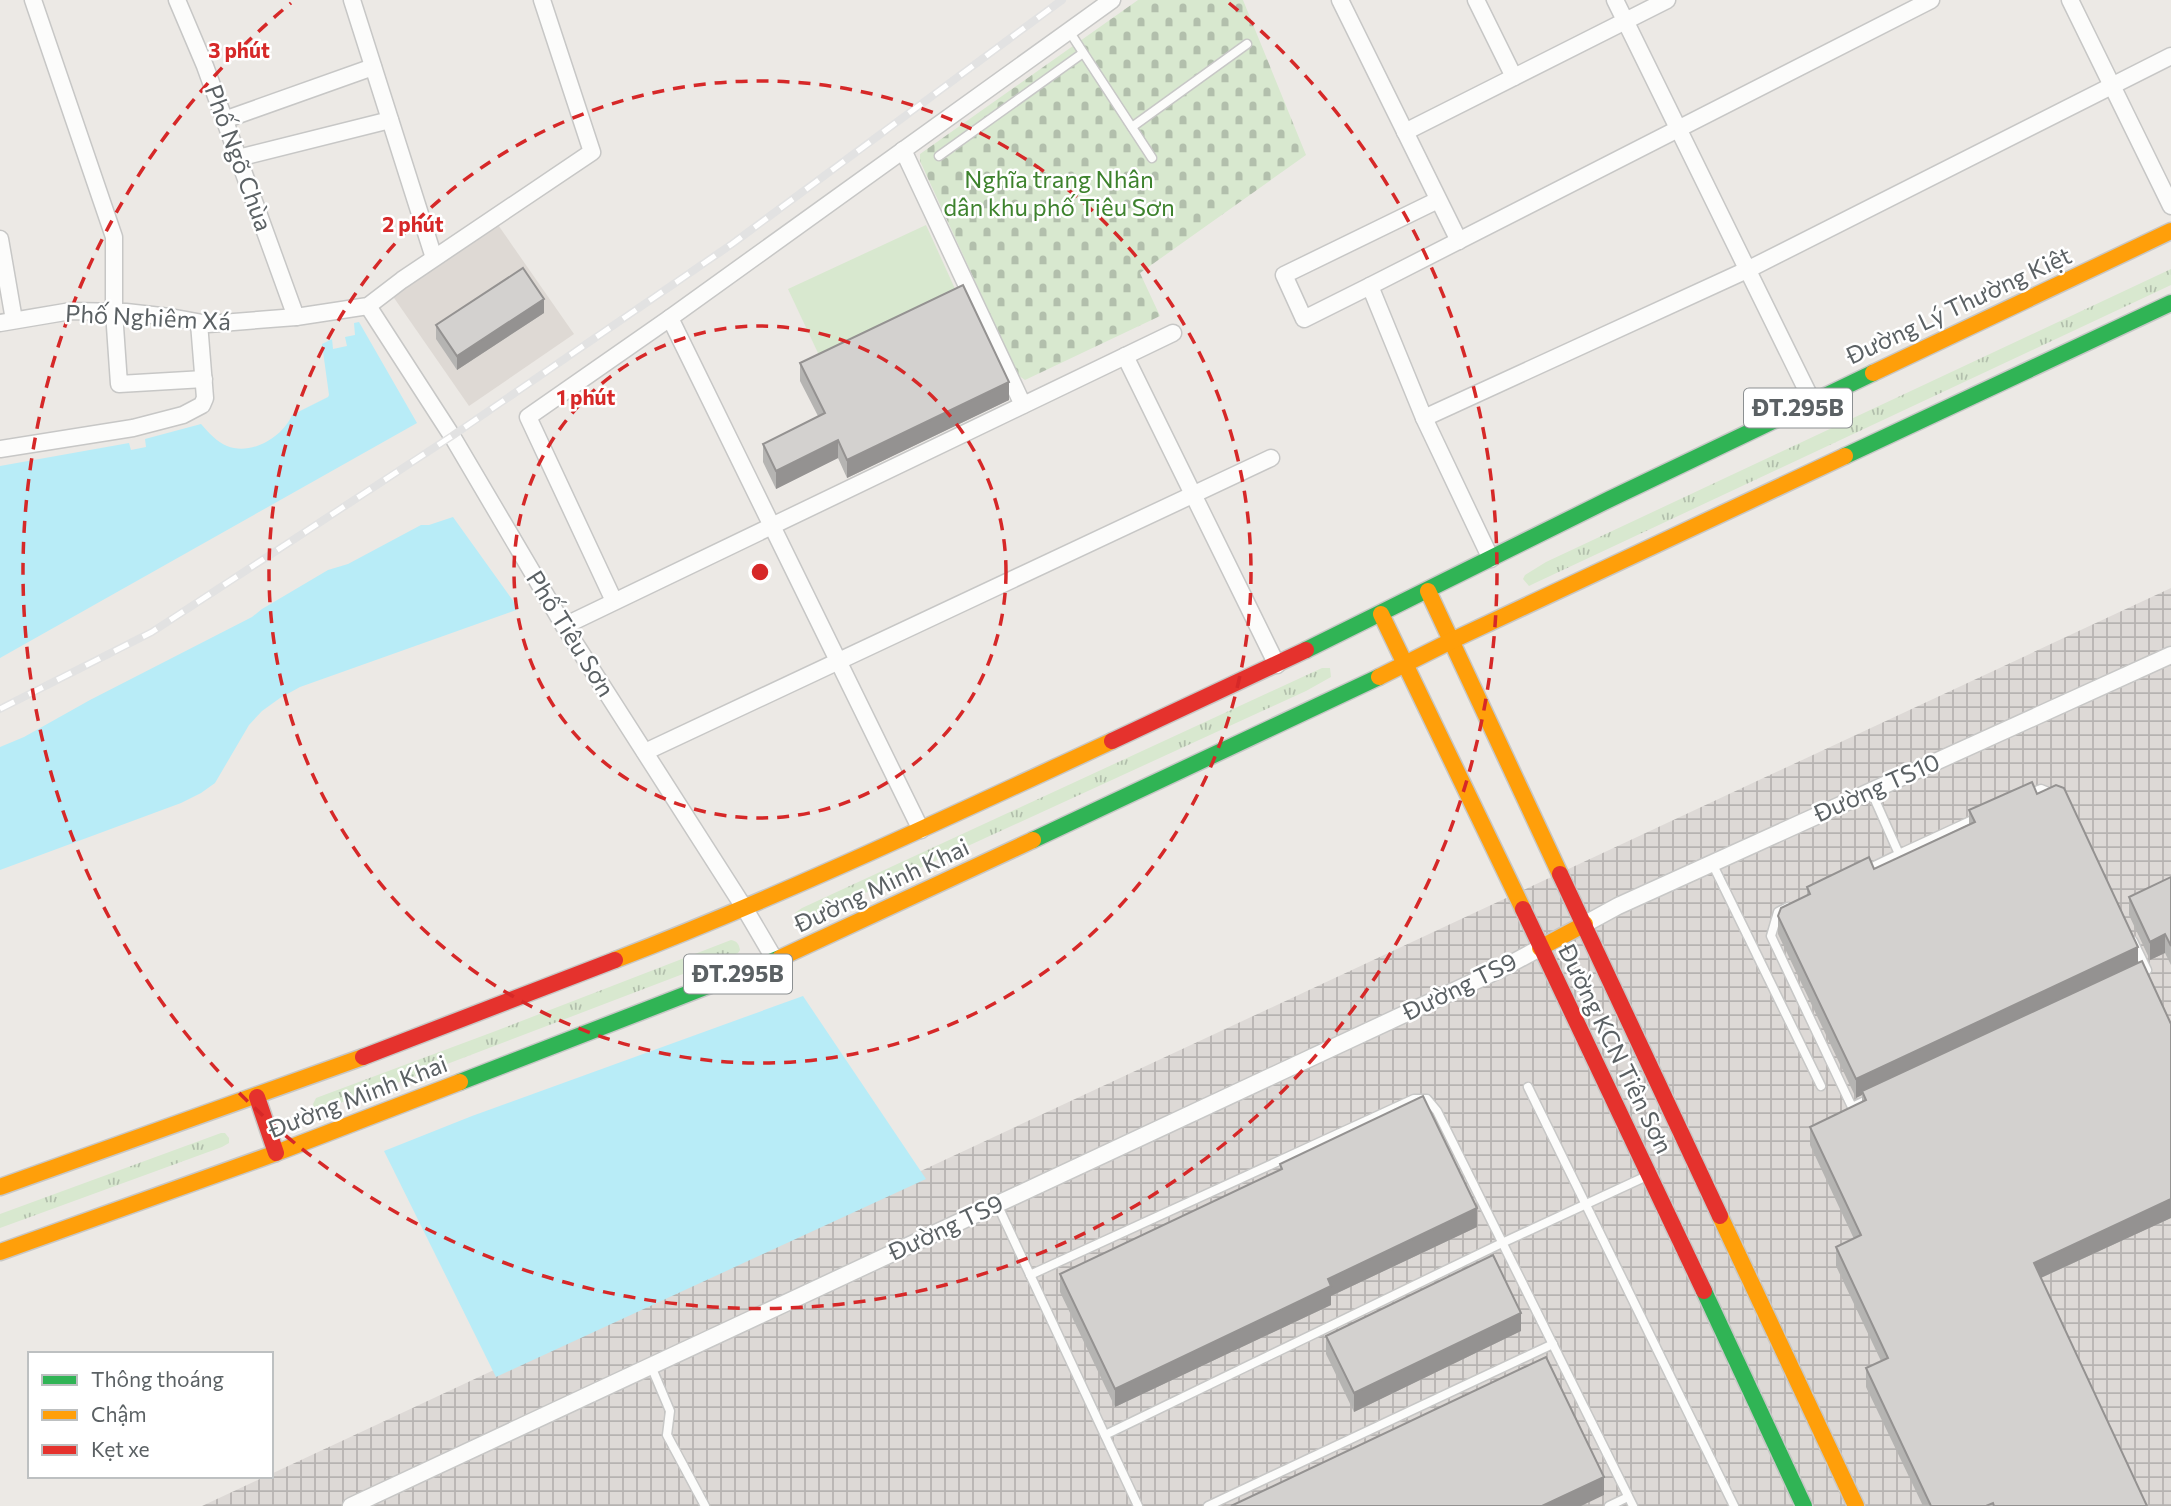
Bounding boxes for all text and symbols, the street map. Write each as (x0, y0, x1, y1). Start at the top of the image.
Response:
text: 3 phút (208, 37, 270, 62)
street label: Phố Ngõ Chùa (199, 80, 279, 235)
park label: Nghĩa trang Nhân dân khu phố Tiêu Sơn (943, 164, 1175, 221)
text: 2 phút (382, 211, 444, 236)
street label: Đường Lý Thường Kiệt (1840, 240, 2076, 370)
street label: Phố Nghiêm Xá (65, 298, 232, 335)
text: 1 phút (557, 384, 616, 409)
road number: ĐT.295B (1744, 388, 1852, 428)
centre of rings (748, 560, 772, 584)
street label: Phố Tiêu Sơn (521, 565, 621, 702)
street label: Đường TS10 (1808, 746, 1944, 828)
street label: Đường Minh Khai (789, 832, 973, 938)
street label: Đường KCN Tiên Sơn (1553, 938, 1680, 1158)
street label: Đường TS9 (1397, 946, 1521, 1026)
road number: ĐT.295B (684, 954, 792, 993)
street label: Đường Minh Khai (263, 1048, 451, 1143)
street label: Đường TS9 (882, 1187, 1007, 1266)
legend (28, 1352, 273, 1478)
text: Thông thoáng (91, 1366, 224, 1391)
text: Chậm (91, 1401, 147, 1426)
text: Kẹt xe (91, 1436, 150, 1461)

